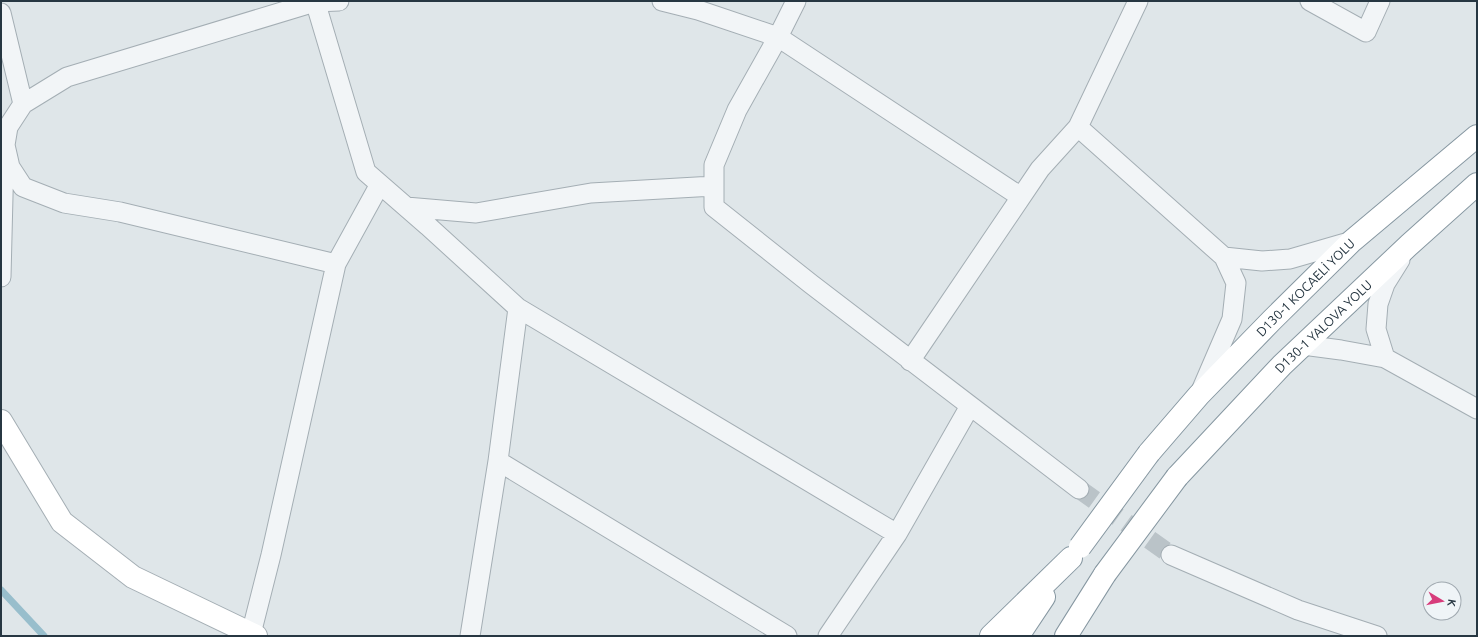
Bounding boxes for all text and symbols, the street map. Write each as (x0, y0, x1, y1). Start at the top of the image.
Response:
street label: D130-1 KOCAELİ YOLU (1253, 236, 1357, 339)
street label: D130-1 YALOVA YOLU (1272, 277, 1374, 375)
north arrow (1422, 581, 1462, 621)
text: K (1445, 598, 1458, 608)

